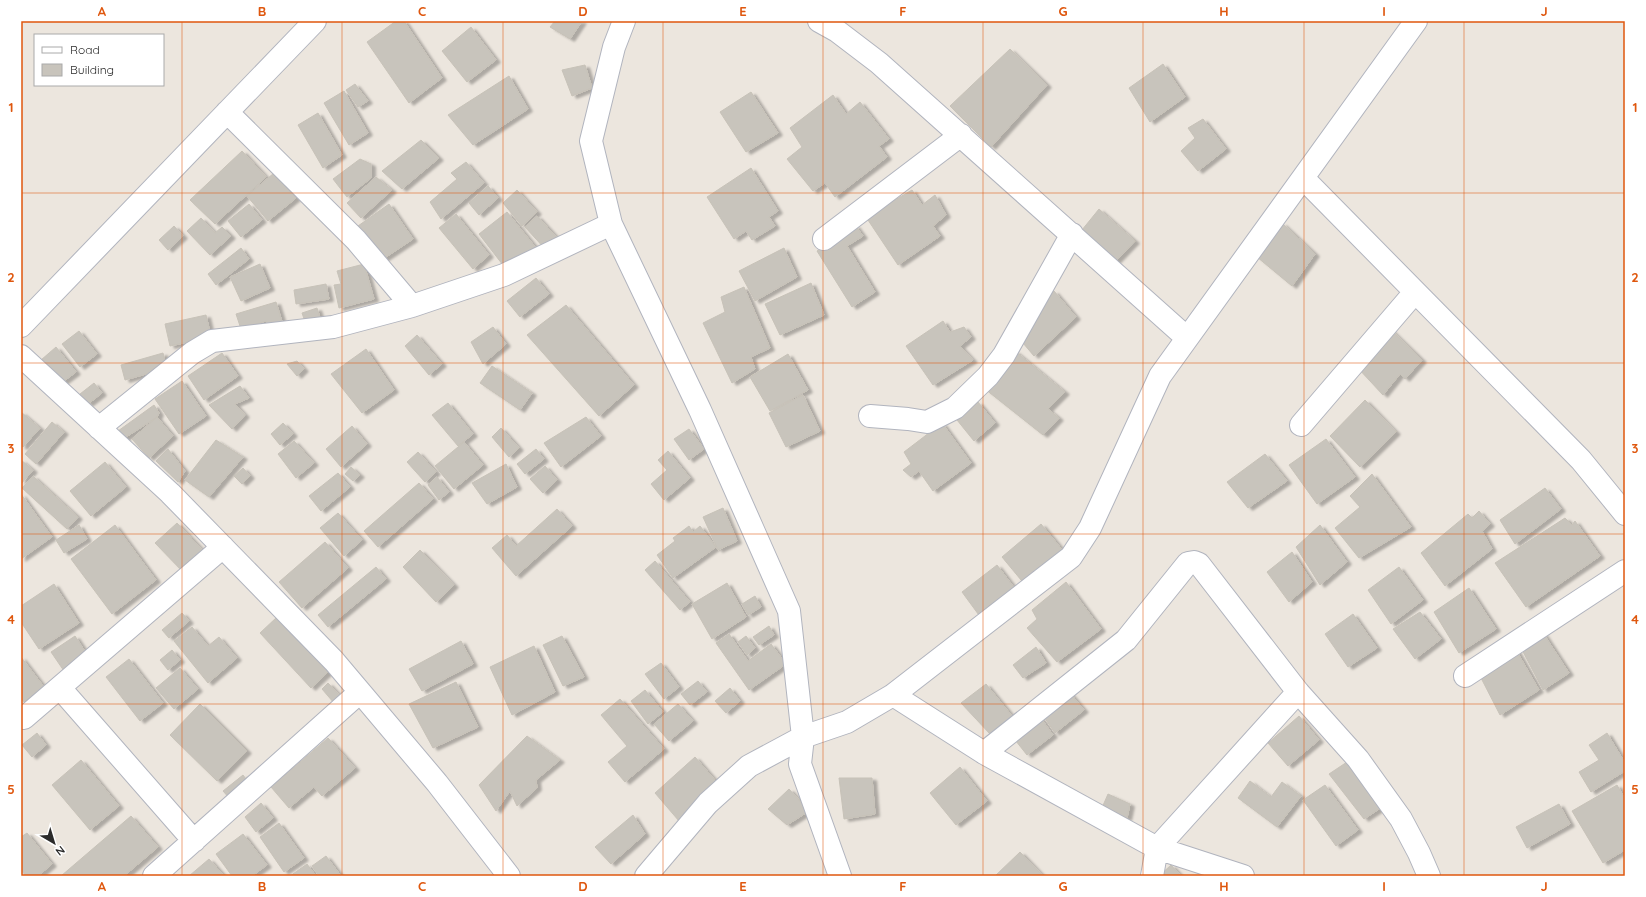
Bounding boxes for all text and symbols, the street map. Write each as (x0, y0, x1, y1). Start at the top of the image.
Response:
text: A (98, 3, 107, 19)
text: B (258, 3, 266, 19)
text: C (418, 3, 426, 19)
text: D (578, 3, 588, 19)
text: E (739, 3, 747, 19)
text: F (899, 3, 907, 19)
text: G (1058, 3, 1068, 19)
text: H (1219, 3, 1229, 19)
text: I (1382, 3, 1386, 19)
text: J (1540, 3, 1548, 19)
legend (34, 34, 164, 86)
text: Road (70, 42, 100, 57)
text: Building (70, 62, 114, 77)
text: 1 (8, 99, 14, 115)
text: 1 (1632, 99, 1638, 115)
text: 2 (7, 269, 15, 285)
text: 2 (1631, 269, 1639, 285)
text: 3 (8, 440, 15, 456)
text: 3 (1632, 440, 1639, 456)
text: 4 (7, 611, 15, 627)
text: 4 (1631, 611, 1639, 627)
text: 5 (7, 781, 15, 797)
text: 5 (1631, 781, 1639, 797)
north arrow (34, 823, 74, 863)
text: N (53, 843, 68, 859)
text: A (98, 878, 107, 894)
text: B (258, 878, 266, 894)
text: C (418, 878, 426, 894)
text: D (578, 878, 588, 894)
text: E (739, 878, 747, 894)
text: F (899, 878, 907, 894)
text: G (1058, 878, 1068, 894)
text: H (1219, 878, 1229, 894)
text: I (1382, 878, 1386, 894)
text: J (1540, 878, 1548, 894)

